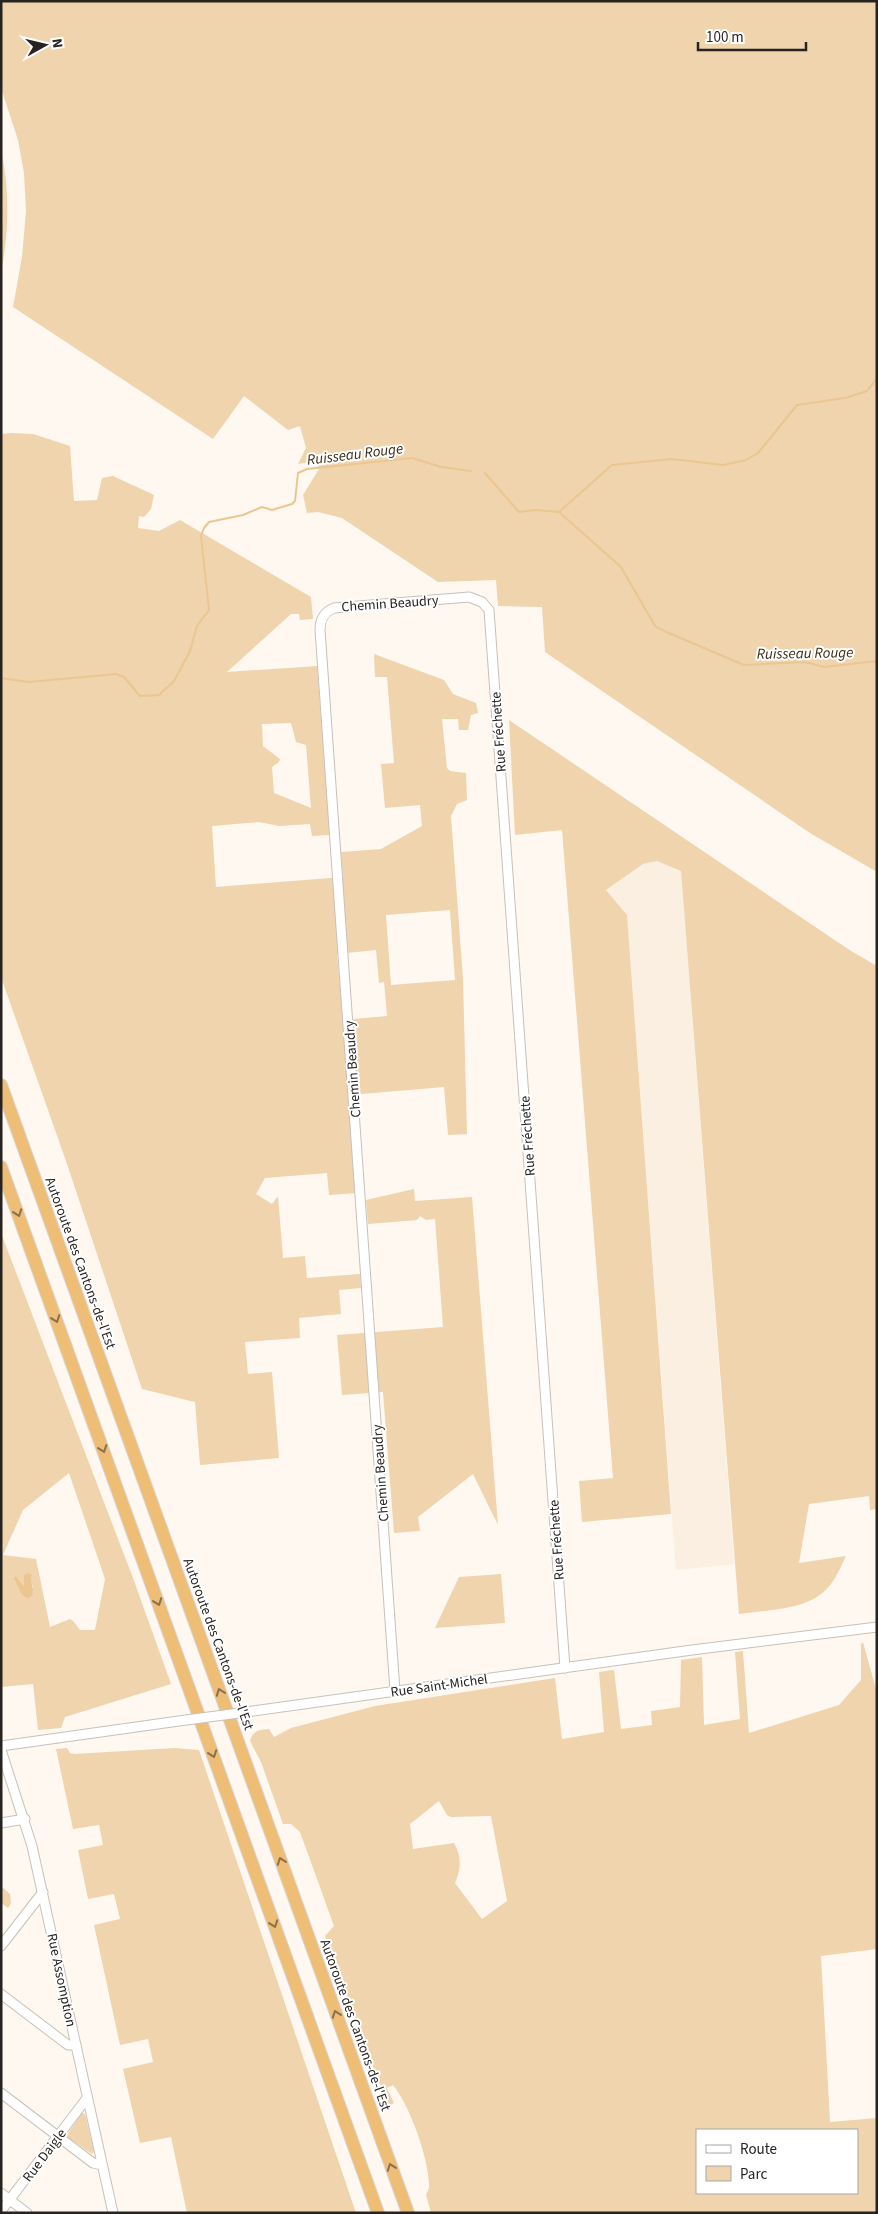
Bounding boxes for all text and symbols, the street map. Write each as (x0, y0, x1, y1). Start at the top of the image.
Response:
north arrow (20, 20, 70, 70)
scale bar (698, 20, 806, 52)
text: 100 m (706, 27, 744, 48)
text: N (46, 37, 67, 49)
water label: Ruisseau Rouge (306, 438, 404, 471)
street label: Chemin Beaudry (341, 591, 440, 617)
water label: Ruisseau Rouge (756, 642, 854, 665)
street label: Rue Fréchette (486, 691, 512, 773)
street label: Chemin Beaudry (340, 1019, 366, 1118)
street label: Rue Fréchette (515, 1095, 541, 1177)
street label: Autoroute des Cantons-de-l'Est (40, 1175, 121, 1352)
one-way arrow (12, 1208, 22, 1217)
one-way arrow (50, 1314, 60, 1323)
street label: Chemin Beaudry (368, 1423, 394, 1522)
one-way arrow (97, 1444, 107, 1452)
street label: Rue Fréchette (544, 1499, 570, 1581)
street label: Autoroute des Cantons-de-l'Est (178, 1556, 259, 1733)
one-way arrow (152, 1597, 162, 1605)
street label: Rue Saint-Michel (389, 1669, 489, 1703)
one-way arrow (216, 1688, 226, 1697)
one-way arrow (207, 1750, 217, 1758)
one-way arrow (277, 1857, 287, 1866)
one-way arrow (268, 1919, 278, 1927)
street label: Rue Assomption (41, 1932, 81, 2029)
street label: Autoroute des Cantons-de-l'Est (315, 1937, 396, 2114)
one-way arrow (332, 2010, 342, 2019)
street label: Rue Daigle (18, 2125, 71, 2186)
legend (696, 2129, 858, 2194)
text: Route (740, 2139, 777, 2160)
one-way arrow (387, 2163, 397, 2172)
text: Parc (740, 2164, 767, 2185)

